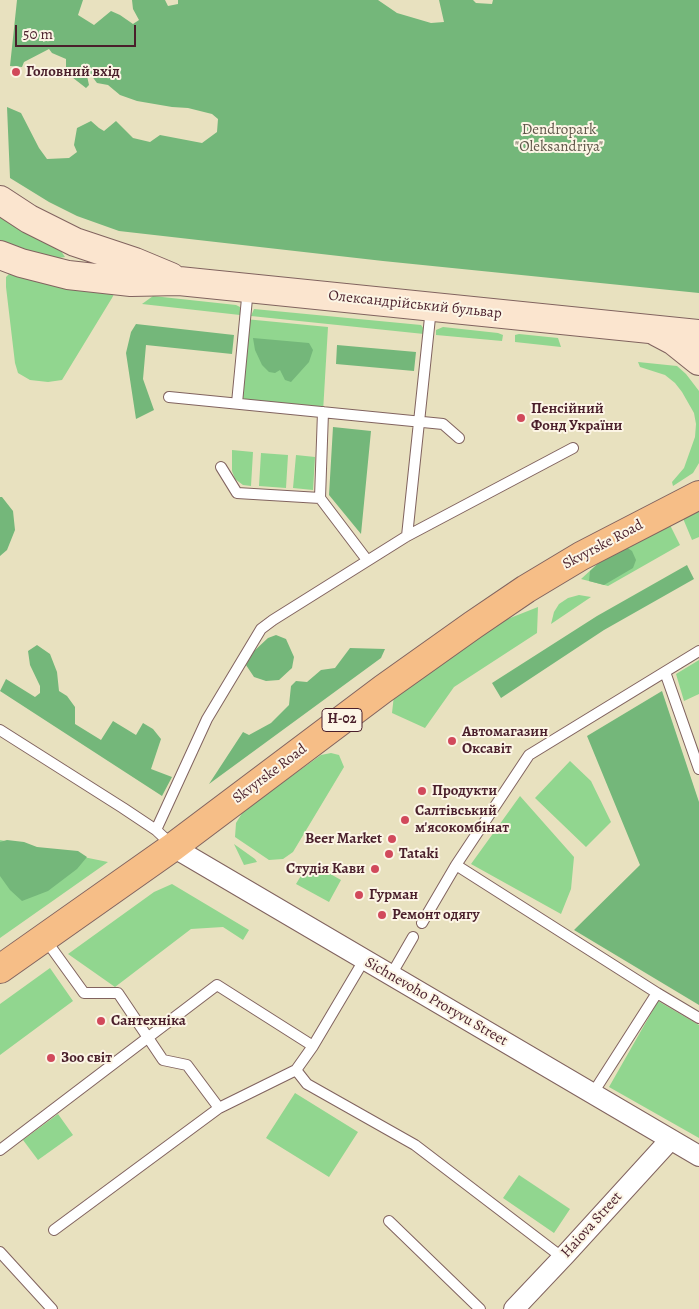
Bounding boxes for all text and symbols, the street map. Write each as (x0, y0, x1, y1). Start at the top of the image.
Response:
scale bar (18, 15, 139, 47)
text: 50 m (23, 24, 53, 44)
place label: Головний вхід (26, 63, 120, 81)
marker: Головний вхід (10, 66, 22, 78)
park label: Dendropark "Oleksandriya" (515, 121, 603, 156)
street label: Олександрійський бульвар (327, 287, 503, 323)
place label: Пенсійний Фонд України (531, 400, 622, 435)
marker: Пенсійний Фонд України (515, 412, 527, 424)
street label: Skvyrske Road (560, 516, 646, 574)
road number: Н-02 (322, 708, 362, 732)
place label: Автомагазин Оксавіт (462, 723, 548, 758)
marker: Автомагазин Оксавіт (446, 735, 458, 747)
street label: Skvyrske Road (229, 740, 311, 808)
place label: Продукти (432, 782, 497, 800)
marker: Продукти (416, 785, 428, 797)
place label: Салтівський м'ясокомбінат (415, 802, 509, 837)
marker: Салтівський м'ясокомбінат (399, 814, 411, 826)
place label: Beer Market (305, 830, 382, 848)
marker: Beer Market (386, 833, 398, 845)
place label: Tataki (399, 845, 439, 863)
marker: Tataki (383, 848, 395, 860)
place label: Студія Кави (286, 860, 365, 878)
marker: Студія Кави (369, 863, 381, 875)
place label: Гурман (369, 886, 418, 904)
marker: Гурман (353, 889, 365, 901)
place label: Ремонт одягу (392, 906, 480, 924)
marker: Ремонт одягу (376, 909, 388, 921)
street label: Sichnevoho Proryvu Street (361, 954, 511, 1050)
place label: Сантехніка (111, 1012, 186, 1030)
marker: Сантехніка (95, 1015, 107, 1027)
place label: Зоо світ (61, 1049, 112, 1067)
marker: Зоо світ (45, 1052, 57, 1064)
street label: Haiova Street (558, 1188, 626, 1262)

